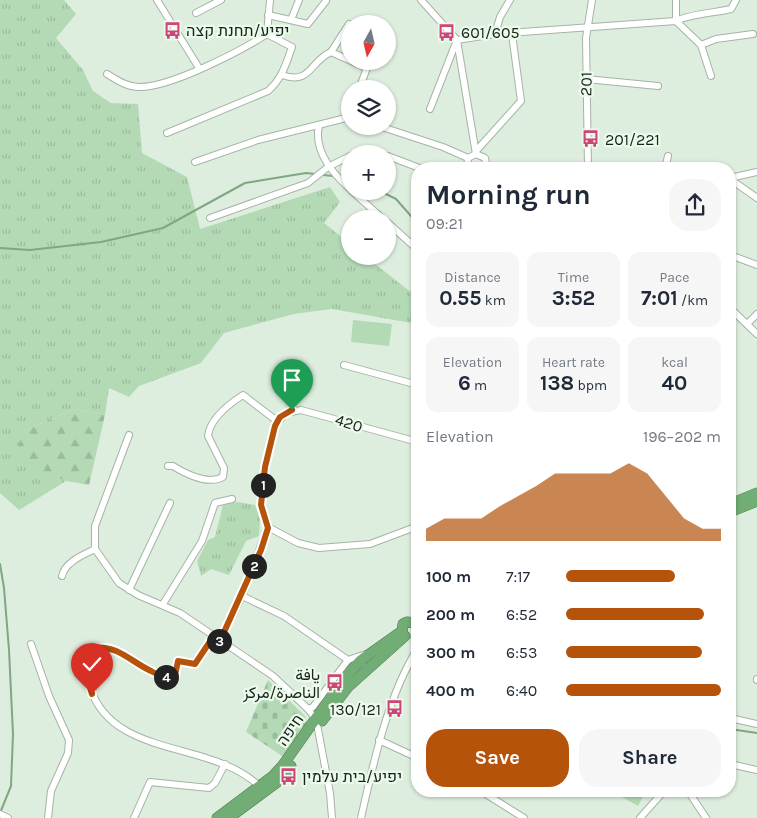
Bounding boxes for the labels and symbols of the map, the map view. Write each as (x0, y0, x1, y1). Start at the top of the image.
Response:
north arrow (341, 15, 396, 70)
bus stop icon: יפיע/תחנת קצה (162, 20, 182, 40)
place label: יפיע/תחנת קצה (186, 21, 289, 40)
bus stop icon: 601/605 (437, 22, 457, 42)
place label: 601/605 (461, 23, 520, 42)
street label: 201 (576, 72, 596, 96)
bus stop icon: 201/221 (581, 129, 601, 149)
place label: 201/221 (605, 130, 660, 149)
pin (271, 359, 313, 410)
street label: 420 (333, 410, 365, 436)
pin: 1 (250, 472, 276, 498)
pin: 2 (242, 554, 266, 578)
pin: 3 (206, 628, 232, 654)
pin (71, 643, 113, 694)
pin: 4 (154, 664, 178, 690)
place label: يافة الناصرة/مركز (242, 665, 320, 703)
bus stop icon: يافة الناصرة/مركز (324, 673, 344, 693)
bus stop icon: 130/121 (385, 699, 405, 719)
place label: 130/121 (330, 700, 381, 719)
street label: חיפה (273, 711, 307, 749)
bus stop icon: יפיע/בית עלמין (278, 766, 298, 786)
place label: יפיע/בית עלמין (302, 767, 402, 786)

